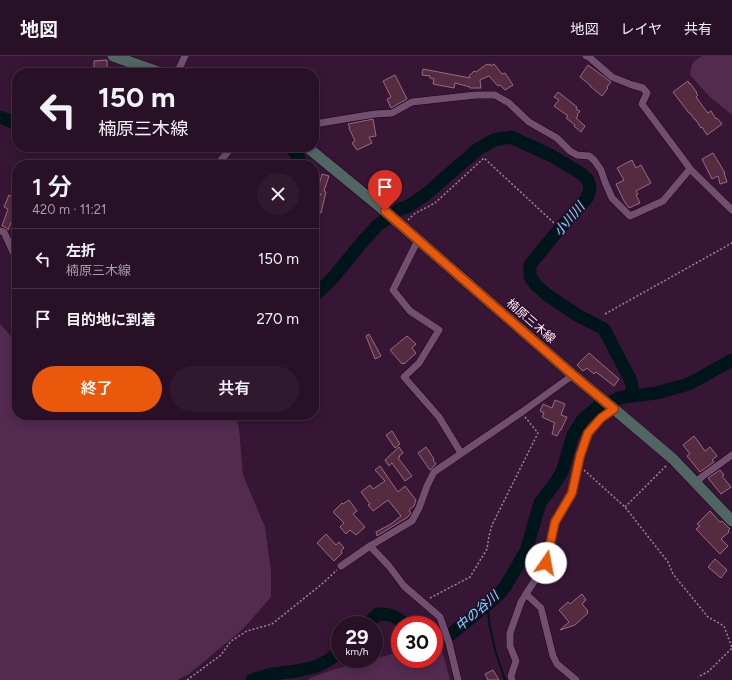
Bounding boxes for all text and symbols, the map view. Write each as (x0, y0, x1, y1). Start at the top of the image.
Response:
text: 地図 (20, 18, 58, 41)
text: 地図 (570, 21, 598, 38)
text: レイヤ (620, 21, 662, 38)
text: 共有 (684, 21, 712, 38)
text: 150 m (98, 80, 175, 114)
icon: left (32, 84, 84, 136)
text: 楠原三木線 (98, 118, 188, 140)
pin (368, 170, 402, 211)
text: 1 分 (32, 172, 72, 201)
button: close (257, 173, 299, 215)
icon: arrive (374, 176, 396, 198)
water label: 小川川 (551, 198, 589, 239)
text: 420 m · 11:21 (32, 202, 106, 217)
text: 左折 (66, 242, 96, 260)
icon: left (32, 248, 54, 270)
text: 150 m (258, 250, 299, 268)
text: 楠原三木線 (66, 263, 131, 278)
street label: 楠原三木線 (504, 296, 558, 346)
icon: arrive (32, 308, 54, 330)
text: 270 m (256, 310, 299, 328)
text: 目的地に到着 (66, 311, 156, 329)
button: 終了 (32, 366, 162, 412)
button: 共有 (170, 366, 299, 412)
position arrow (525, 542, 567, 584)
water label: 中の谷川 (452, 587, 503, 634)
speed limit sign: 30 (391, 616, 443, 668)
text: 29 (345, 625, 369, 649)
text: km/h (346, 645, 368, 658)

